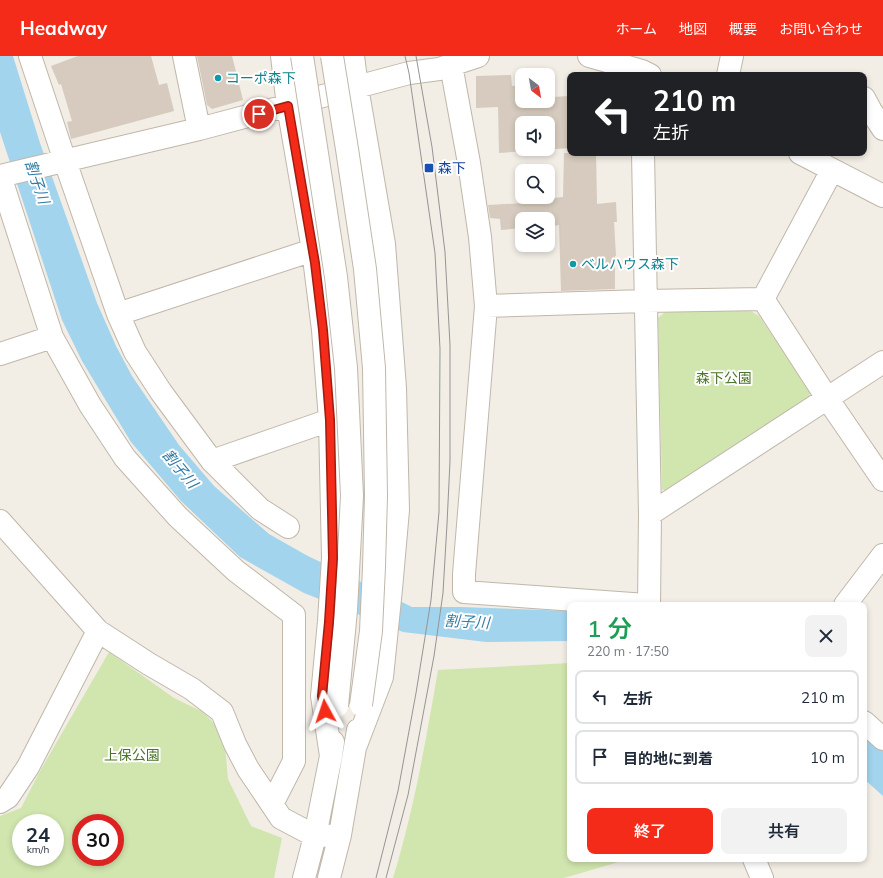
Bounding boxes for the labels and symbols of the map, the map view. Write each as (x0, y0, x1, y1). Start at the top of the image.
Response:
north arrow (515, 68, 555, 108)
place label: コーポ森下 (226, 69, 296, 87)
marker: コーポ森下 (213, 73, 223, 83)
pin (242, 97, 276, 131)
water label: 割子川 (21, 157, 54, 208)
place label: 森下 (438, 159, 466, 177)
marker: 森下 (423, 162, 435, 174)
place label: ベルハウス森下 (581, 255, 679, 273)
marker: ベルハウス森下 (568, 259, 578, 269)
park label: 森下公園 (696, 369, 752, 387)
water label: 割子川 (159, 445, 203, 494)
water label: 割子川 (444, 611, 492, 632)
position arrow (304, 690, 346, 732)
park label: 上保公園 (104, 746, 160, 764)
speed limit sign: 30 (72, 814, 124, 866)

